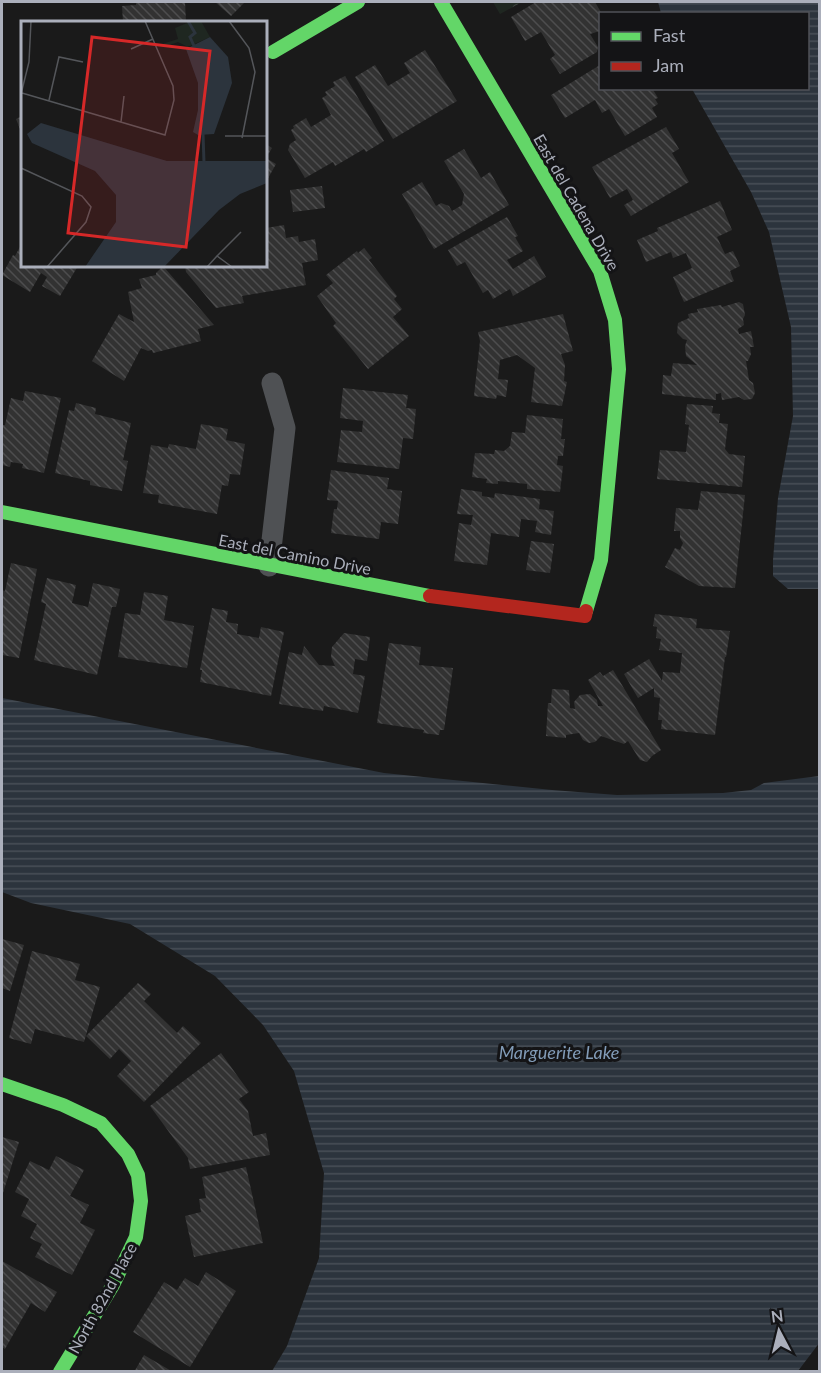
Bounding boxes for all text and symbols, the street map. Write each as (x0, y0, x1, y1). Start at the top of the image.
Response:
legend (599, 12, 809, 90)
inset map (21, 21, 267, 267)
text: Fast (653, 24, 686, 46)
text: Jam (653, 54, 684, 76)
street label: East del Cadena Drive (530, 130, 624, 274)
street label: East del Camino Drive (217, 530, 373, 578)
water label: Marguerite Lake (499, 1041, 619, 1063)
street label: North 82nd Place (64, 1239, 140, 1357)
north arrow (749, 1301, 809, 1361)
text: N (770, 1305, 784, 1326)

